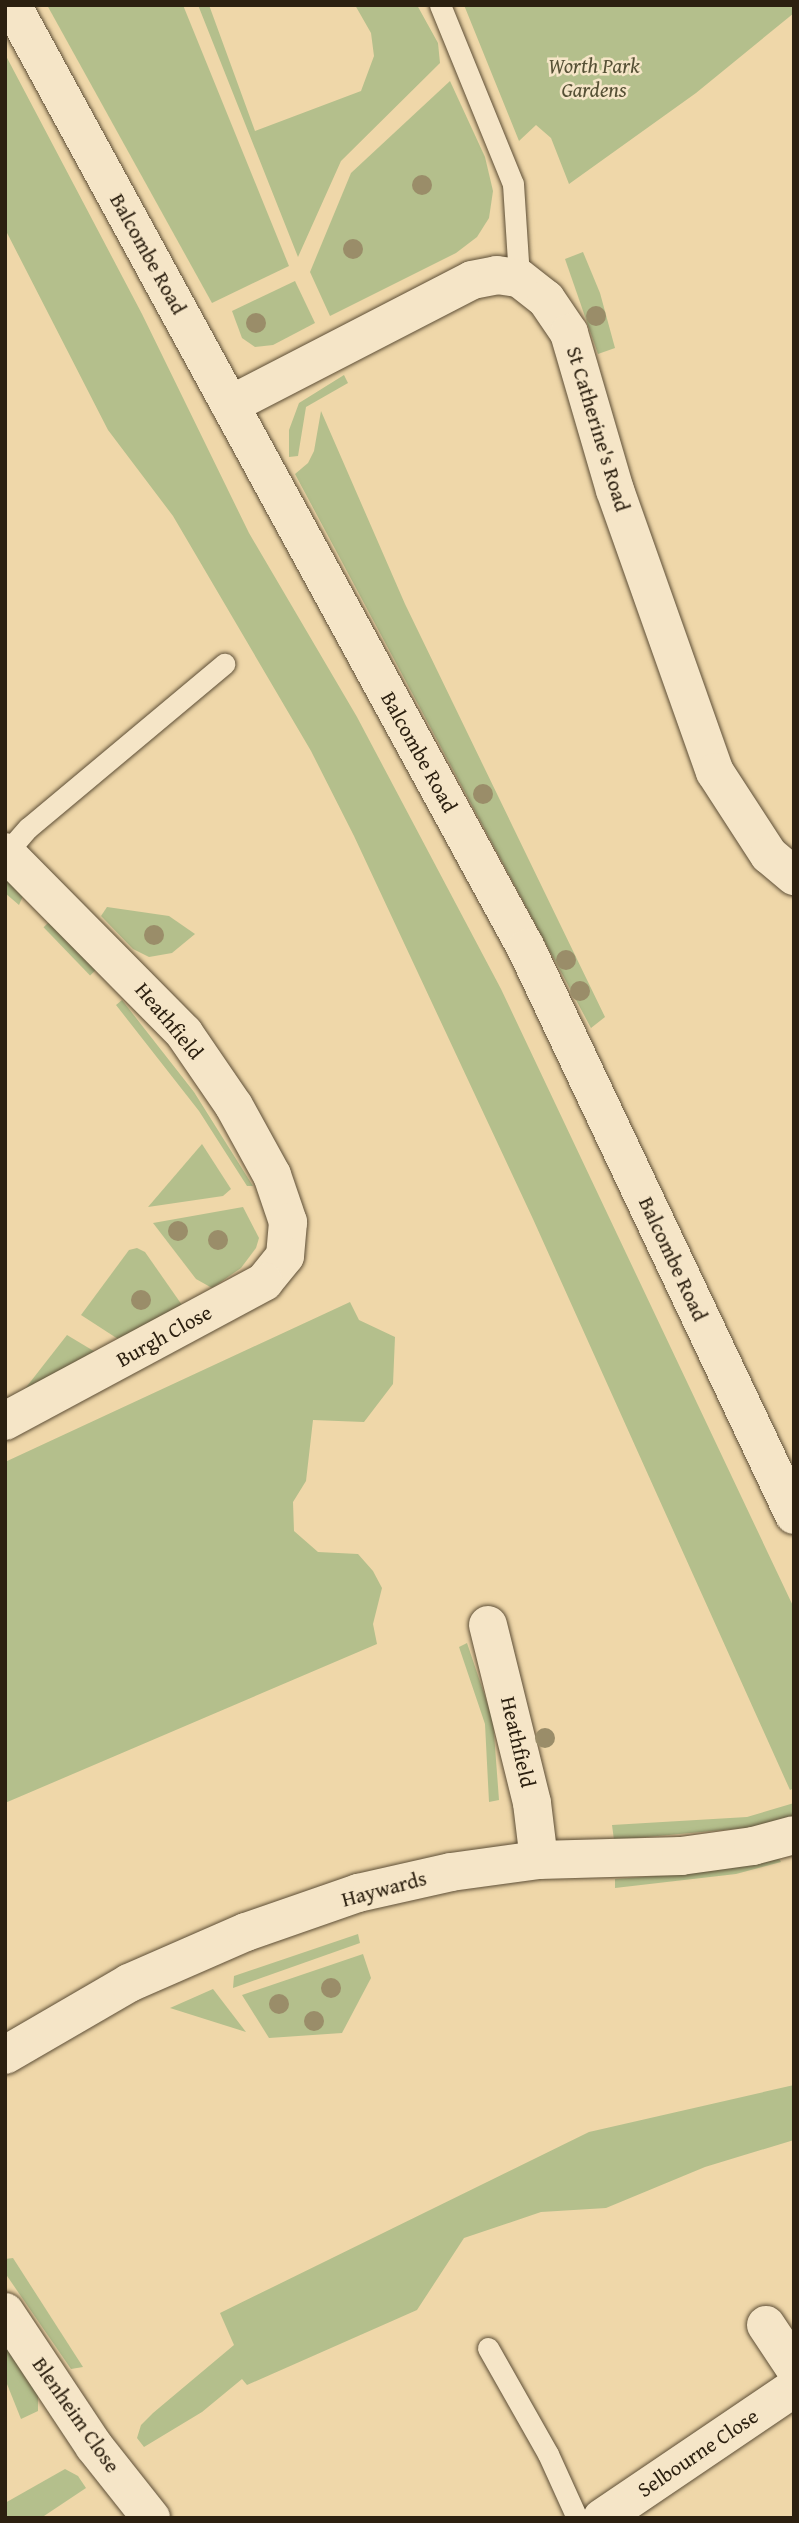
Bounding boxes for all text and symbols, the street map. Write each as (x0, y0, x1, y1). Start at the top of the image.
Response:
park label: Worth Park Gardens (548, 53, 640, 103)
street label: Balcombe Road (104, 189, 192, 319)
street label: St Catherine's Road (561, 343, 635, 515)
street label: Balcombe Road (375, 687, 463, 817)
street label: Heathfield (130, 977, 208, 1065)
street label: Balcombe Road (633, 1193, 713, 1325)
street label: Burgh Close (112, 1300, 216, 1372)
street label: Heathfield (495, 1694, 541, 1790)
street label: Haywards (339, 1866, 429, 1912)
street label: Blenheim Close (27, 2352, 125, 2478)
street label: Selbourne Close (633, 2403, 763, 2503)

